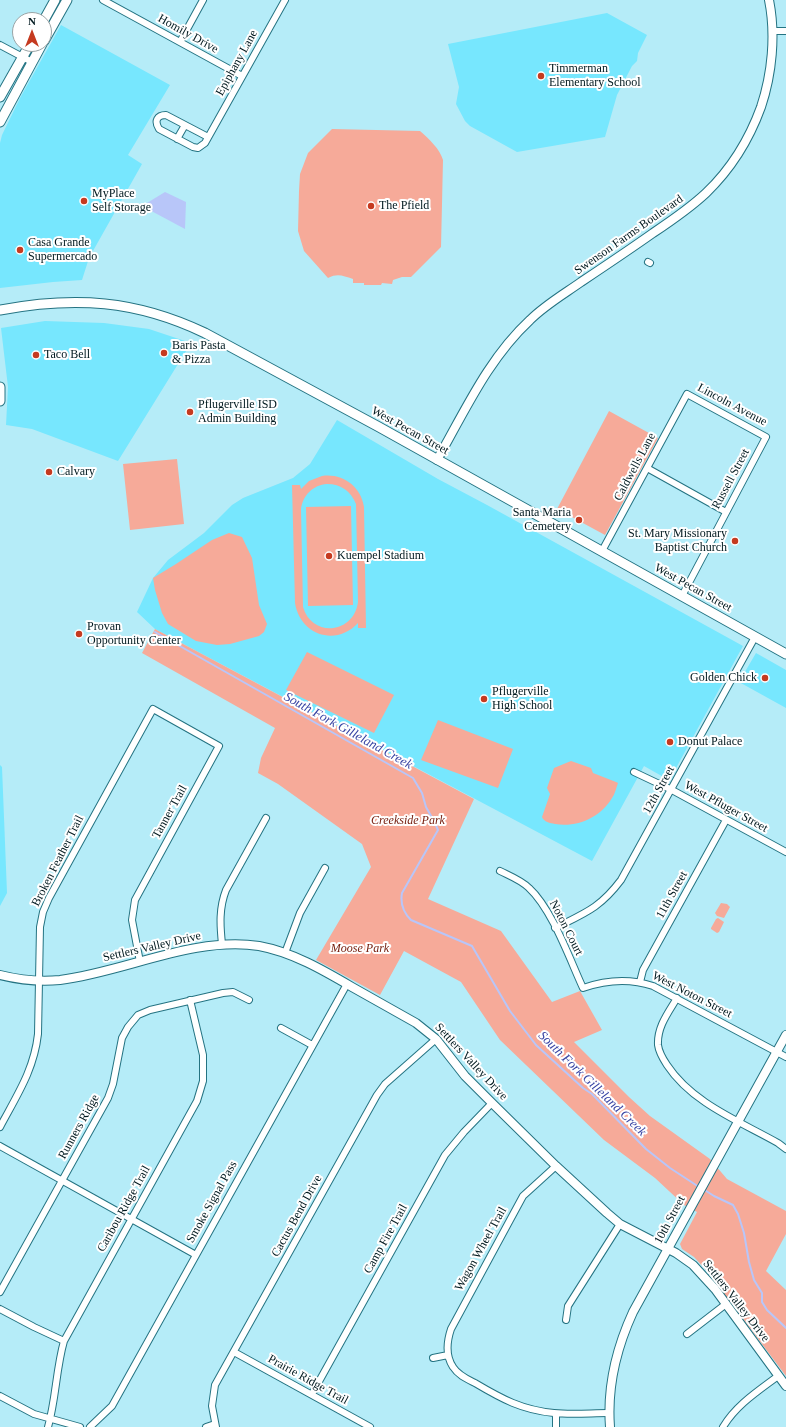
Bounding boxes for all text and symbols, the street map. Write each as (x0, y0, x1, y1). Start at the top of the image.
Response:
street label: Homily Drive (155, 11, 221, 57)
north arrow (12, 12, 52, 52)
text: N (28, 15, 36, 27)
street label: Epiphany Lane (213, 28, 261, 98)
place label: Timmerman Elementary School (549, 62, 641, 90)
marker: Timmerman Elementary School (536, 71, 546, 81)
place label: MyPlace Self Storage (92, 187, 151, 215)
street label: Swenson Farms Boulevard (572, 192, 686, 278)
marker: MyPlace Self Storage (79, 196, 89, 206)
place label: The Pfield (379, 199, 429, 213)
marker: The Pfield (366, 201, 376, 211)
place label: Casa Grande Supermercado (28, 236, 97, 264)
marker: Casa Grande Supermercado (15, 245, 25, 255)
place label: Baris Pasta & Pizza (172, 339, 226, 367)
place label: Taco Bell (44, 348, 90, 362)
marker: Baris Pasta & Pizza (159, 348, 169, 358)
marker: Taco Bell (31, 350, 41, 360)
street label: Lincoln Avenue (695, 381, 769, 429)
place label: Pflugerville ISD Admin Building (198, 398, 277, 426)
street label: West Pecan Street (369, 404, 451, 458)
marker: Pflugerville ISD Admin Building (185, 407, 195, 417)
street label: Caldwells Lane (611, 431, 659, 503)
street label: Russell Street (709, 446, 753, 512)
place label: Calvary (57, 465, 95, 479)
marker: Calvary (44, 467, 54, 477)
place label: Santa Maria Cemetery (513, 506, 571, 534)
marker: Santa Maria Cemetery (574, 515, 584, 525)
place label: St. Mary Missionary Baptist Church (628, 527, 727, 555)
marker: St. Mary Missionary Baptist Church (730, 536, 740, 546)
place label: Kuempel Stadium (337, 549, 424, 563)
marker: Kuempel Stadium (324, 551, 334, 561)
street label: West Pecan Street (652, 561, 734, 615)
place label: Provan Opportunity Center (87, 620, 181, 648)
marker: Provan Opportunity Center (74, 629, 84, 639)
place label: Golden Chick (690, 671, 757, 685)
marker: Golden Chick (760, 673, 770, 683)
place label: Pflugerville High School (492, 685, 552, 713)
water label: South Fork Gilleland Creek (281, 689, 415, 773)
marker: Pflugerville High School (479, 694, 489, 704)
place label: Donut Palace (678, 735, 742, 749)
marker: Donut Palace (665, 737, 675, 747)
street label: 12th Street (640, 764, 678, 816)
street label: West Pfluger Street (682, 778, 770, 836)
street label: Tanner Trail (149, 783, 191, 841)
street label: Broken Feather Trail (29, 813, 87, 909)
park label: Creekside Park (371, 814, 445, 828)
street label: 11th Street (653, 869, 691, 921)
street label: Noton Court (546, 898, 586, 958)
street label: Settlers Valley Drive (102, 929, 202, 965)
park label: Moose Park (331, 942, 389, 956)
street label: West Noton Street (650, 969, 734, 1021)
street label: Settlers Valley Drive (432, 1021, 510, 1103)
water label: South Fork Gilleland Creek (535, 1028, 649, 1140)
street label: Runners Ridge (55, 1092, 103, 1162)
street label: Smoke Signal Pass (184, 1159, 240, 1245)
street label: Caribou Ridge Trail (94, 1163, 154, 1255)
street label: Cactus Bend Drive (269, 1173, 325, 1259)
street label: 10th Street (651, 1194, 689, 1246)
street label: Camp Fire Trail (361, 1202, 411, 1276)
street label: Wagon Wheel Trail (452, 1204, 510, 1294)
street label: Settlers Valley Drive (700, 1257, 772, 1345)
street label: Prairie Ridge Trail (265, 1352, 351, 1408)

